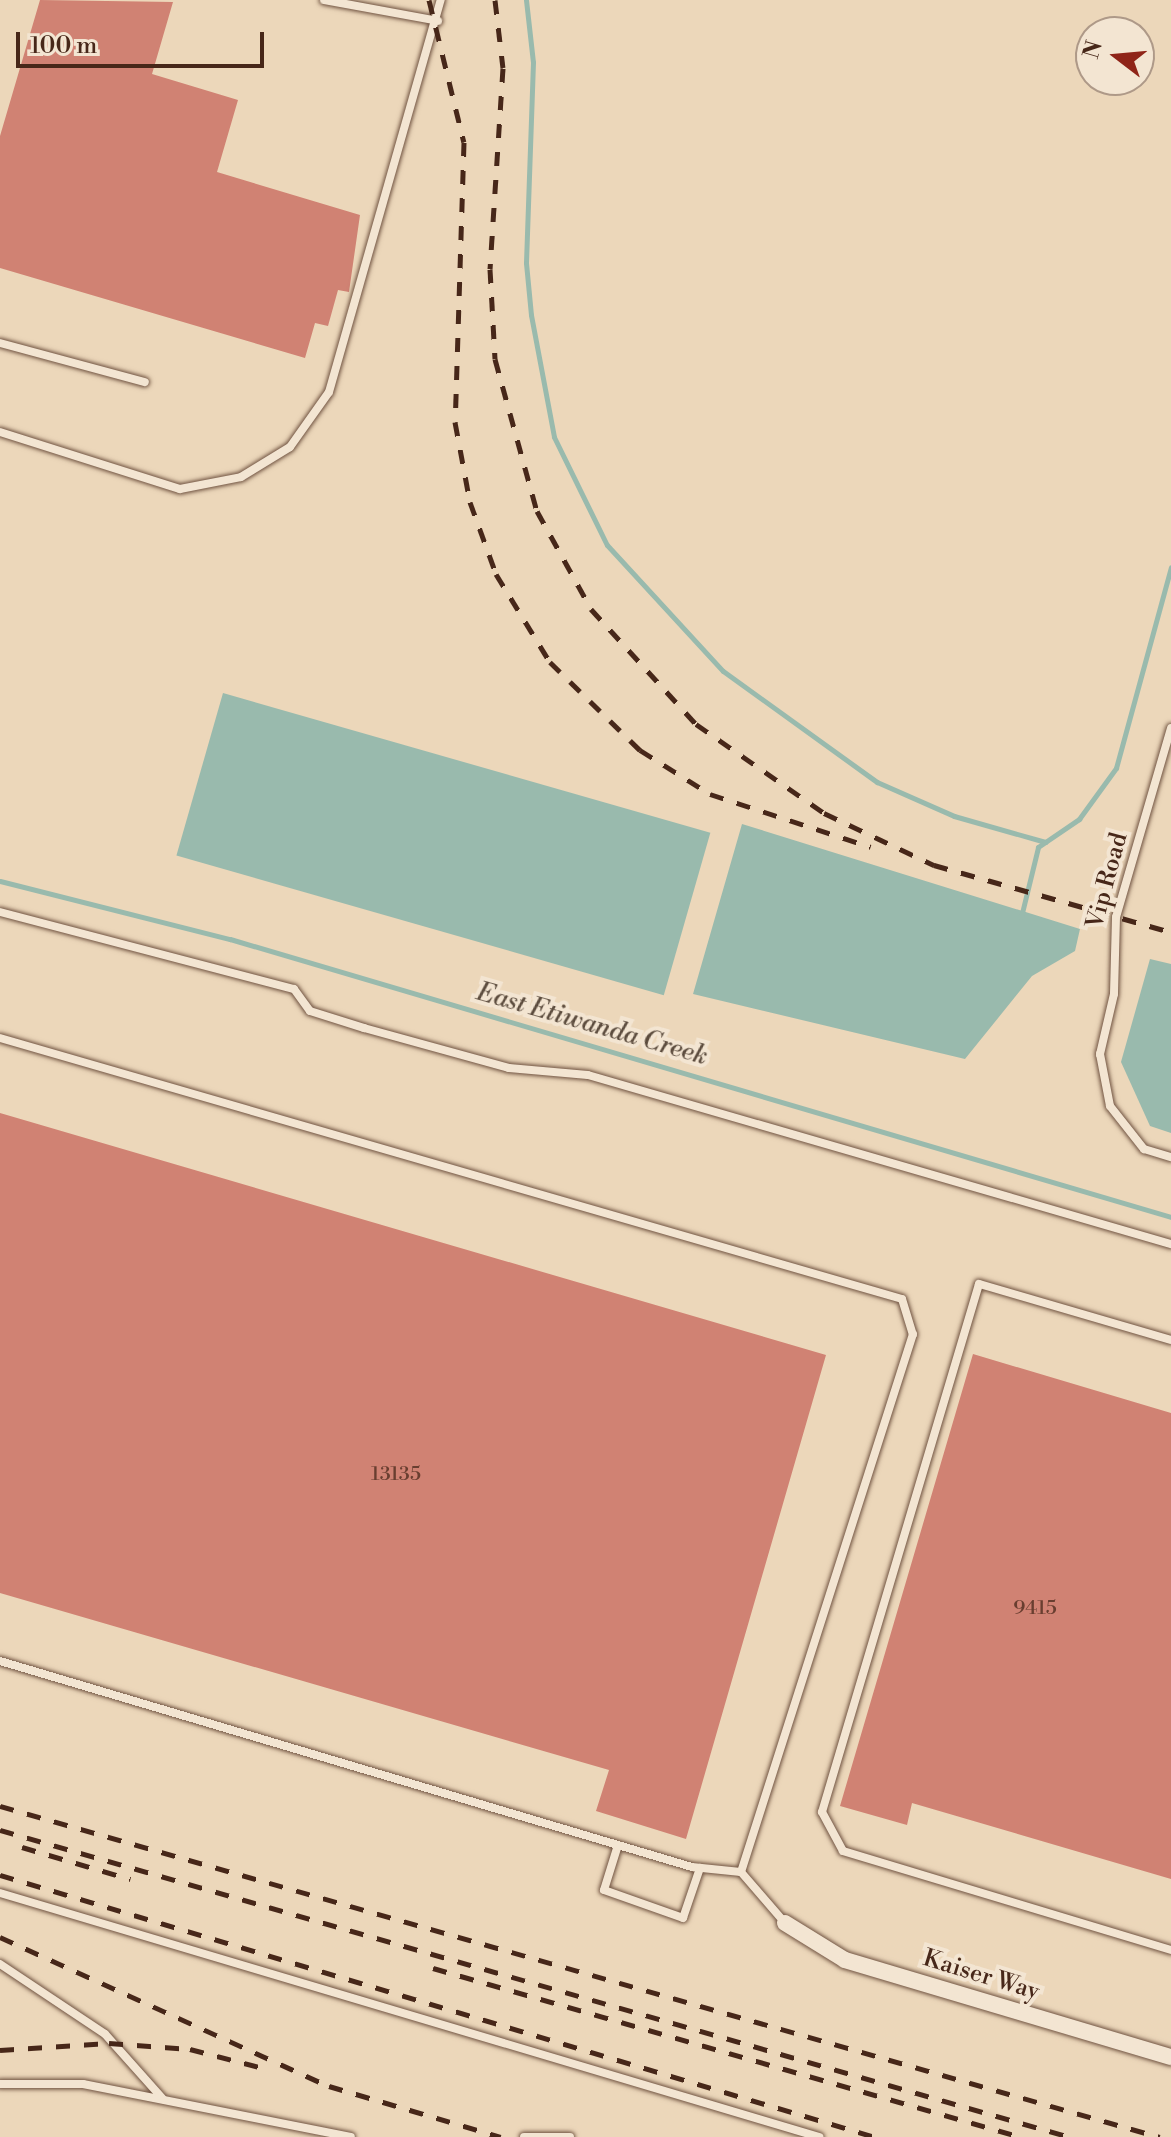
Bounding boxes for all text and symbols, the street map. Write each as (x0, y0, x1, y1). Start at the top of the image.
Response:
scale bar (20, 16, 268, 66)
north arrow (1075, 16, 1155, 96)
text: 100 m (30, 31, 97, 61)
text: N (1078, 38, 1109, 62)
street label: Vip Road (1081, 830, 1135, 932)
water label: East Etiwanda Creek (473, 977, 711, 1073)
house number: 13135 (371, 1462, 421, 1486)
house number: 9415 (1013, 1596, 1057, 1620)
street label: Kaiser Way (919, 1945, 1043, 2007)

